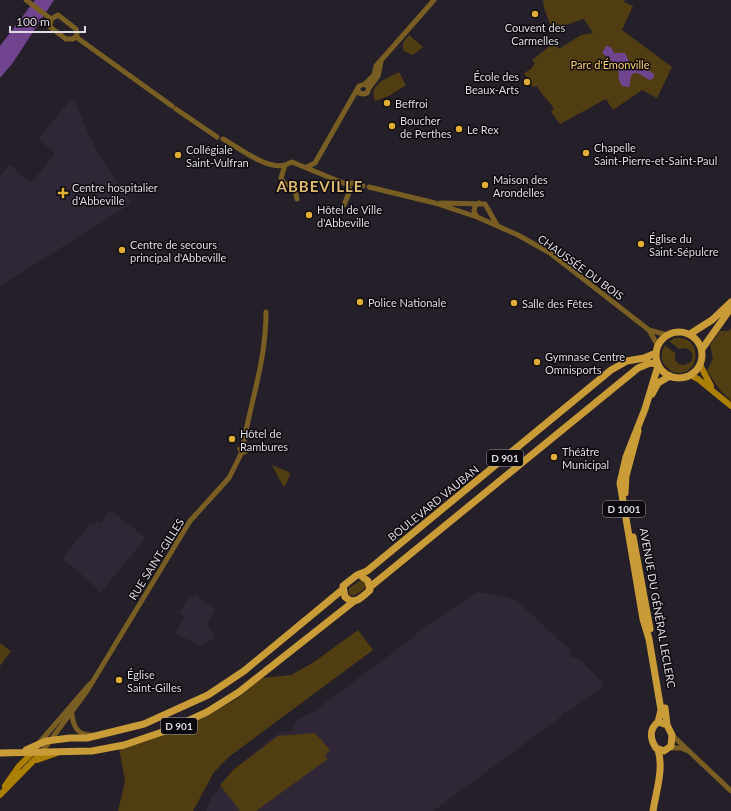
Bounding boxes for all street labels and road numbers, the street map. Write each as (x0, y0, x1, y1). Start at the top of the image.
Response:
street label: CHAUSSÉE DU BOIS (536, 232, 626, 302)
road number: D 901 (487, 450, 523, 466)
street label: BOULEVARD VAUBAN (385, 462, 481, 544)
road number: D 1001 (603, 501, 645, 517)
street label: RUE SAINT-GILLES (126, 516, 186, 602)
street label: AVENUE DU GÉNÉRAL LECLERC (637, 527, 679, 690)
road number: D 901 (161, 718, 197, 734)

